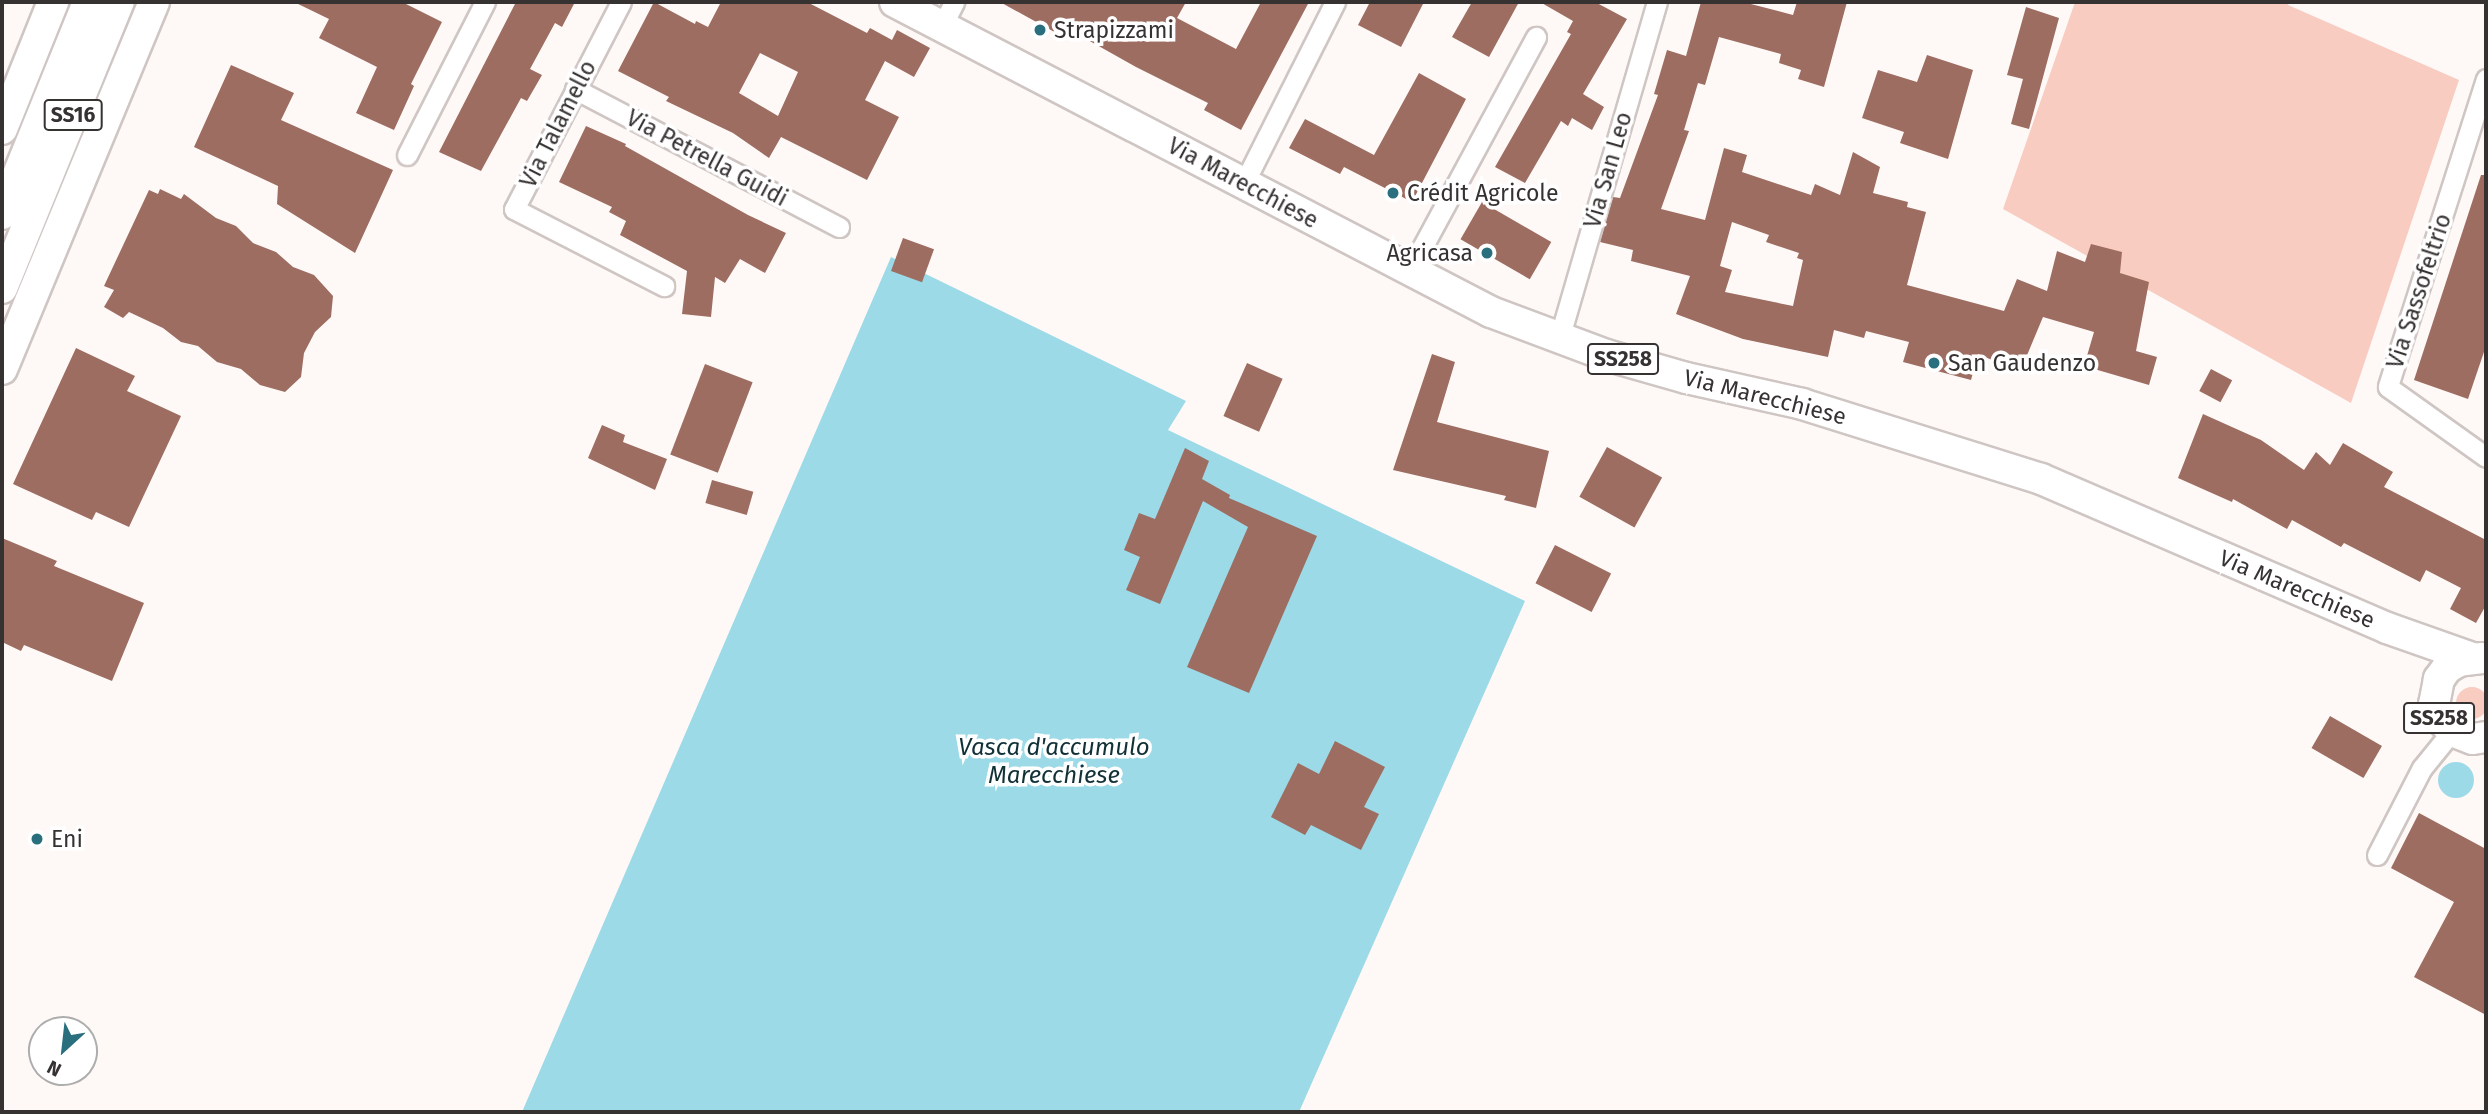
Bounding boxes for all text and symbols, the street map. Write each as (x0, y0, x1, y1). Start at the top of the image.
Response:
place label: Strapizzami (1054, 16, 1174, 44)
marker: Strapizzami (1032, 22, 1048, 38)
street label: Via Talamello (514, 56, 602, 192)
road number: SS16 (43, 97, 103, 132)
street label: Via Petrella Guidi (622, 104, 792, 212)
street label: Via San Leo (1578, 109, 1638, 231)
street label: Via Marecchiese (1163, 132, 1323, 234)
place label: Crédit Agricole (1407, 179, 1559, 207)
marker: Crédit Agricole (1385, 185, 1401, 201)
street label: Via Sassofeltrio (2381, 210, 2457, 372)
place label: Agricasa (1386, 239, 1473, 267)
marker: Agricasa (1479, 245, 1495, 261)
road number: SS258 (1586, 342, 1660, 376)
place label: San Gaudenzo (1948, 349, 2096, 377)
marker: San Gaudenzo (1926, 355, 1942, 371)
street label: Via Marecchiese (1681, 363, 1849, 431)
street label: Via Marecchiese (2215, 544, 2379, 634)
road number: SS258 (2402, 700, 2476, 736)
water label: Vasca d'accumulo Marecchiese (958, 734, 1150, 790)
place label: Eni (51, 825, 83, 853)
marker: Eni (29, 831, 45, 847)
north arrow (28, 1016, 98, 1086)
text: N (43, 1055, 65, 1081)

